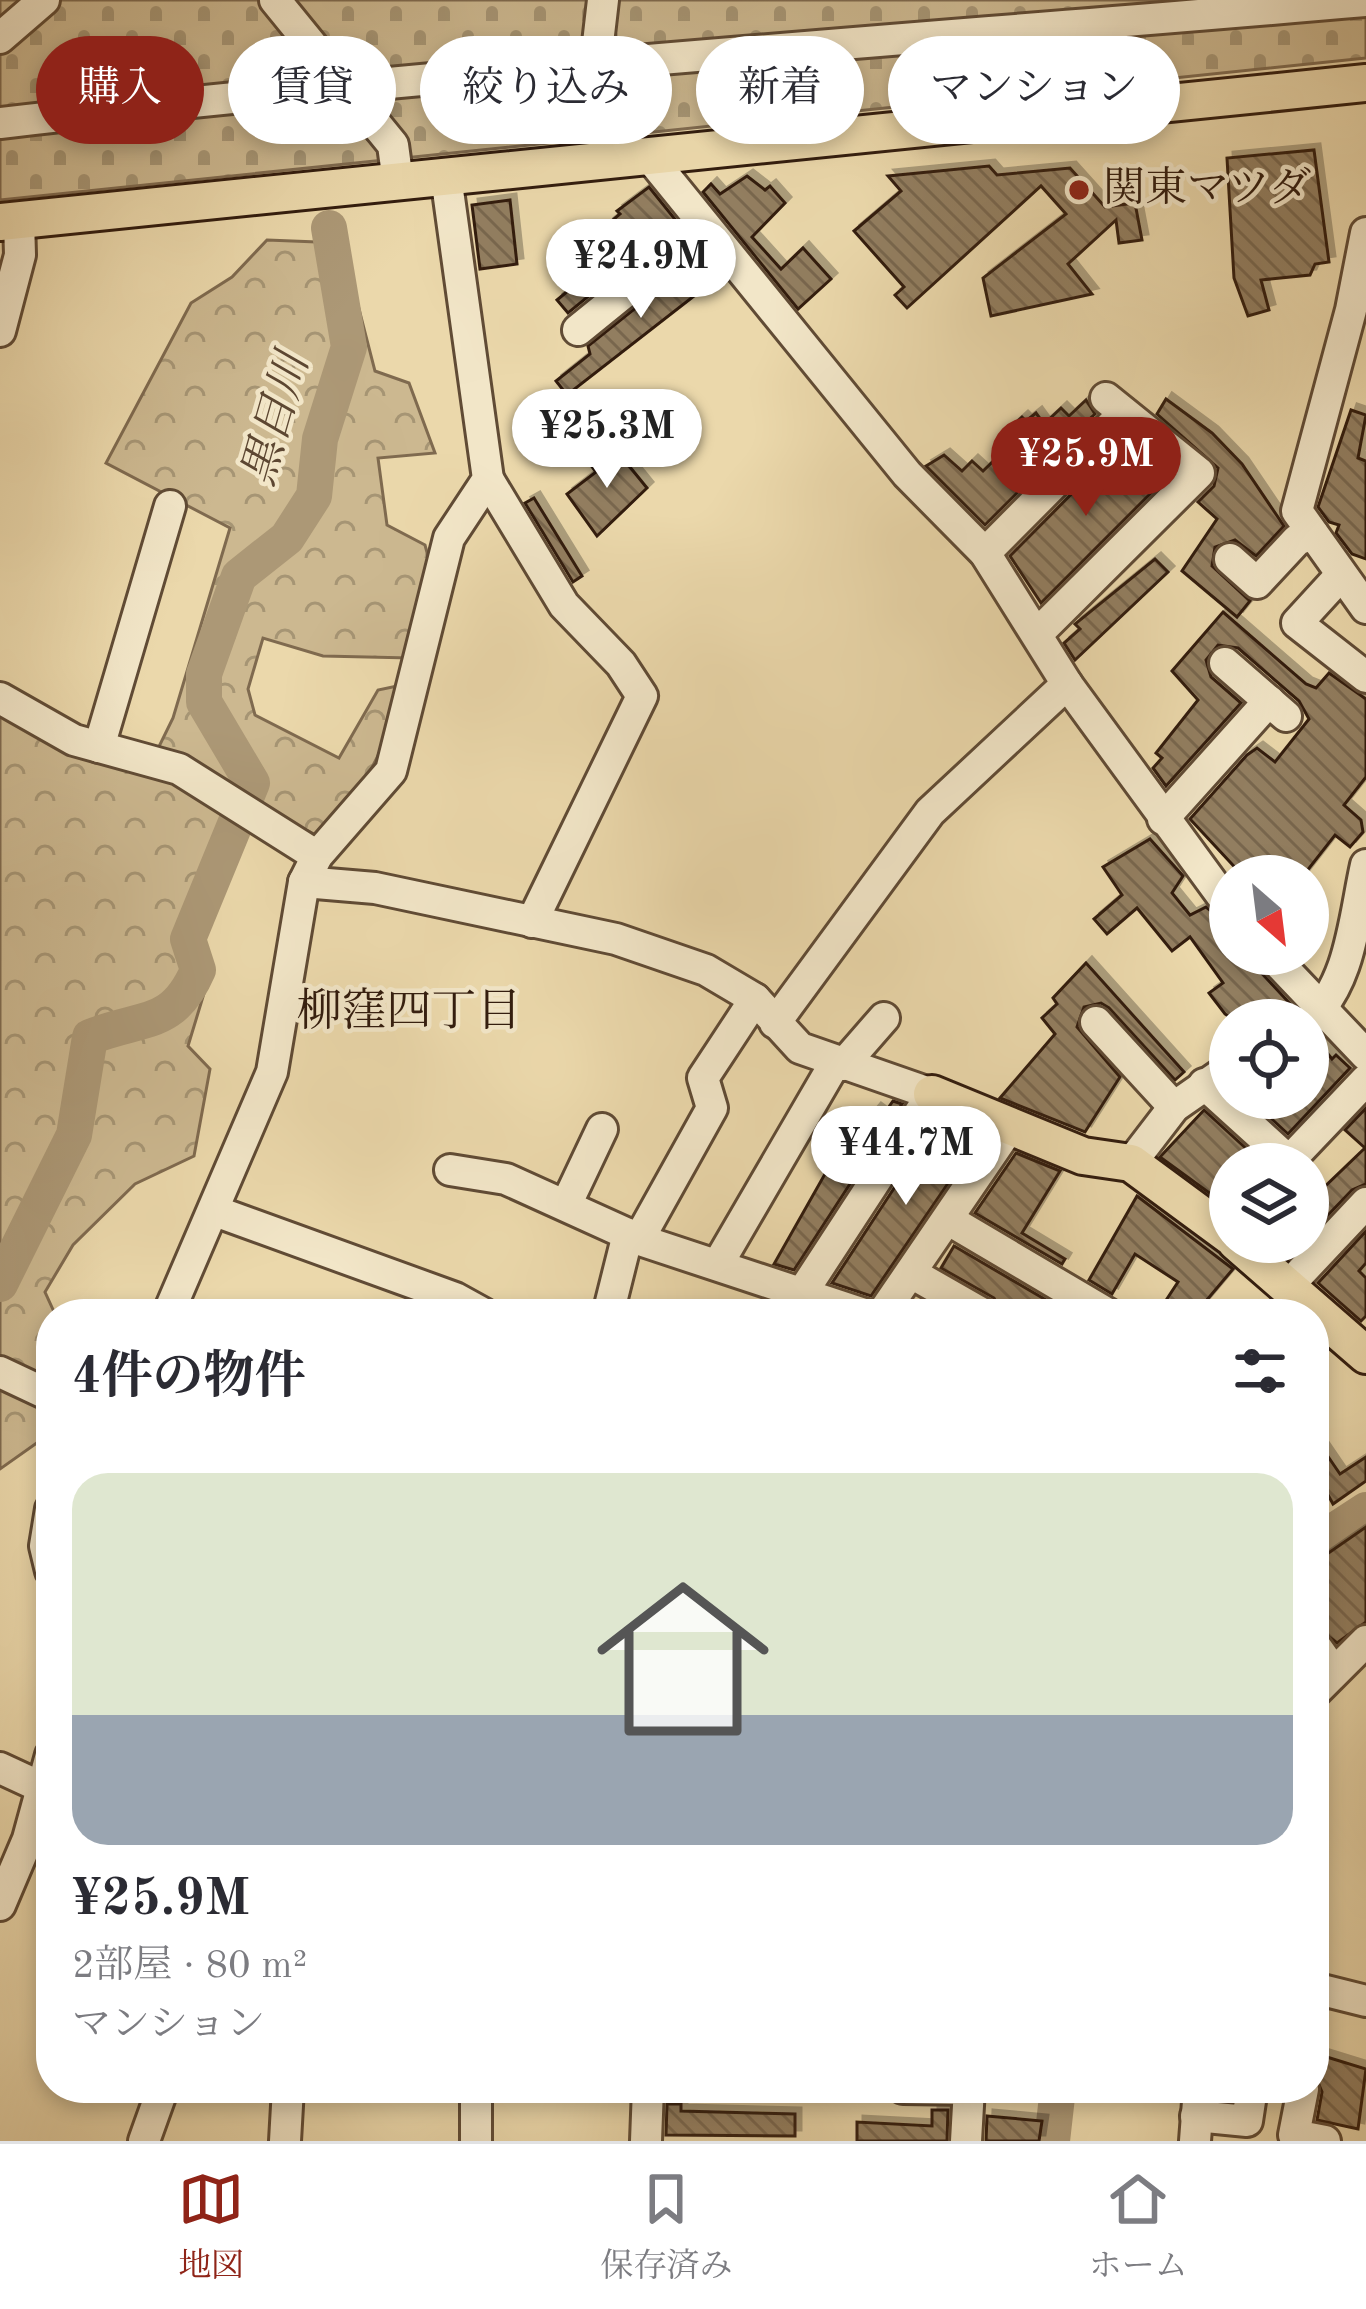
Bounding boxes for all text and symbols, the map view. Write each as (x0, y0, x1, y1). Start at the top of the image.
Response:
chip: 購入 (36, 36, 204, 144)
chip: 賃貸 (228, 36, 396, 144)
chip: 絞り込み (420, 36, 672, 144)
chip: 新着 (696, 36, 864, 144)
chip: マンション (888, 36, 1180, 144)
place label: 関東マツダ (1103, 166, 1311, 211)
marker: 関東マツダ (1066, 177, 1092, 203)
pin: ¥24.9M (543, 219, 739, 321)
text: ¥24.9M (573, 238, 709, 277)
water label: 黒目川 (235, 343, 320, 491)
pin: ¥25.3M (509, 389, 705, 491)
text: ¥25.3M (539, 408, 675, 447)
pin: ¥25.9M (988, 417, 1184, 519)
text: ¥25.9M (1018, 436, 1154, 475)
north arrow (1209, 855, 1329, 975)
map controls (1209, 855, 1329, 1263)
district label: 柳窪四丁目 (296, 987, 522, 1036)
button: locate (1209, 999, 1329, 1119)
pin: ¥44.7M (808, 1106, 1004, 1208)
text: ¥44.7M (838, 1125, 974, 1164)
button: layers (1209, 1143, 1329, 1263)
icon: filters (1227, 1338, 1293, 1404)
text: 4件の物件 (72, 1353, 306, 1404)
icon: home (575, 1551, 791, 1767)
text: ¥25.9M (72, 1875, 250, 1926)
text: 2部屋 · 80 m² (72, 1947, 307, 1986)
text: マンション (72, 2006, 265, 2045)
tab: 地図 (178, 2166, 244, 2288)
tab: 保存済み (600, 2166, 732, 2288)
tab: ホーム (1089, 2166, 1188, 2288)

